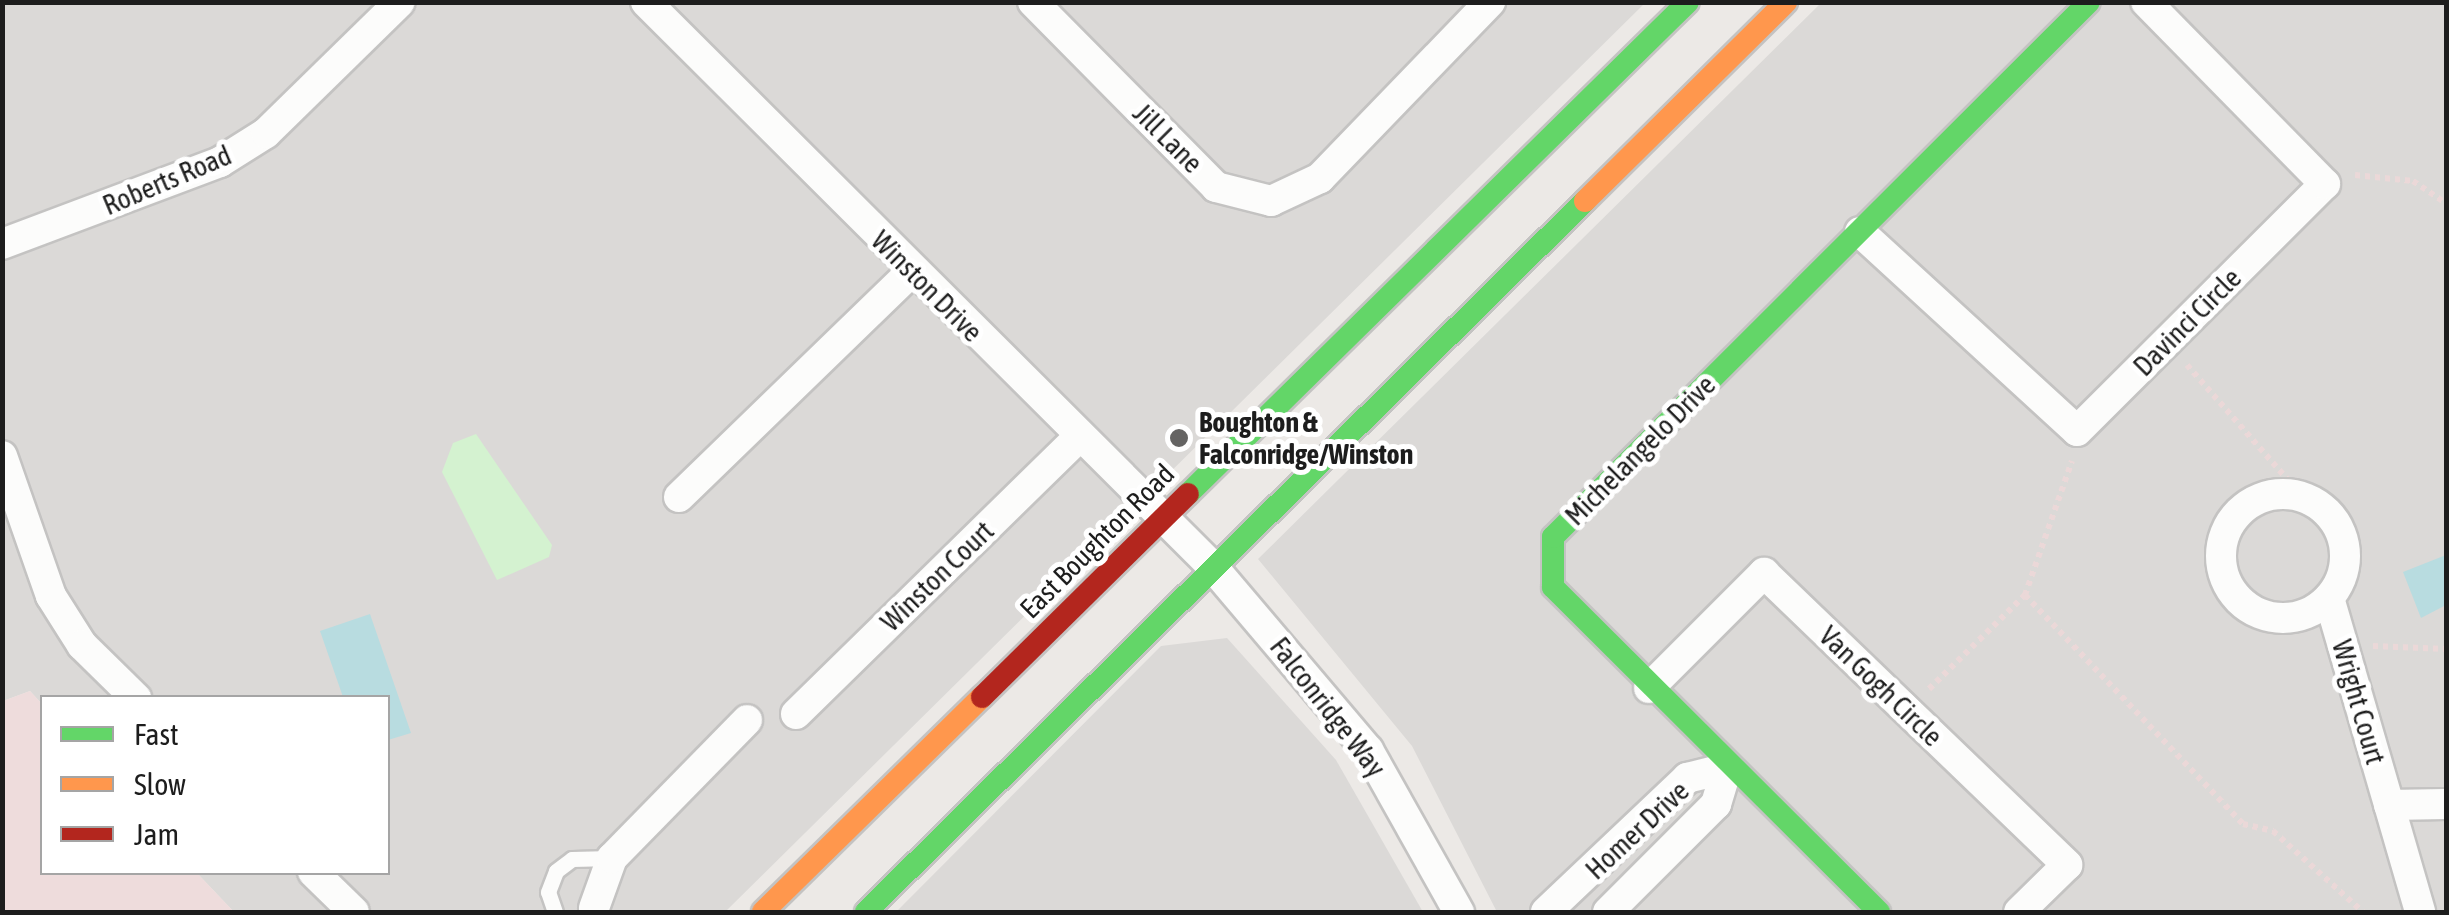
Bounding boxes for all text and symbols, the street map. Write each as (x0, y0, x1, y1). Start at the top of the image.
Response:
street label: Jill Lane (1126, 96, 1210, 180)
street label: Roberts Road (98, 138, 236, 222)
street label: Winston Drive (865, 224, 989, 348)
street label: Davinci Circle (2126, 261, 2248, 383)
street label: Michelangelo Drive (1558, 368, 1722, 532)
place label: Boughton & Falconridge/Winston (1199, 405, 1413, 471)
marker: Boughton & Falconridge/Winston (1168, 427, 1190, 449)
street label: East Boughton Road (1013, 457, 1181, 625)
street label: Winston Court (874, 514, 1000, 638)
street label: Van Gogh Circle (1812, 619, 1950, 753)
street label: Falconridge Way (1263, 630, 1393, 784)
street label: Wright Court (2325, 636, 2393, 768)
legend (40, 695, 390, 875)
text: Fast (134, 717, 179, 751)
text: Slow (134, 767, 186, 801)
street label: Homer Drive (1578, 774, 1696, 886)
text: Jam (134, 817, 179, 851)

